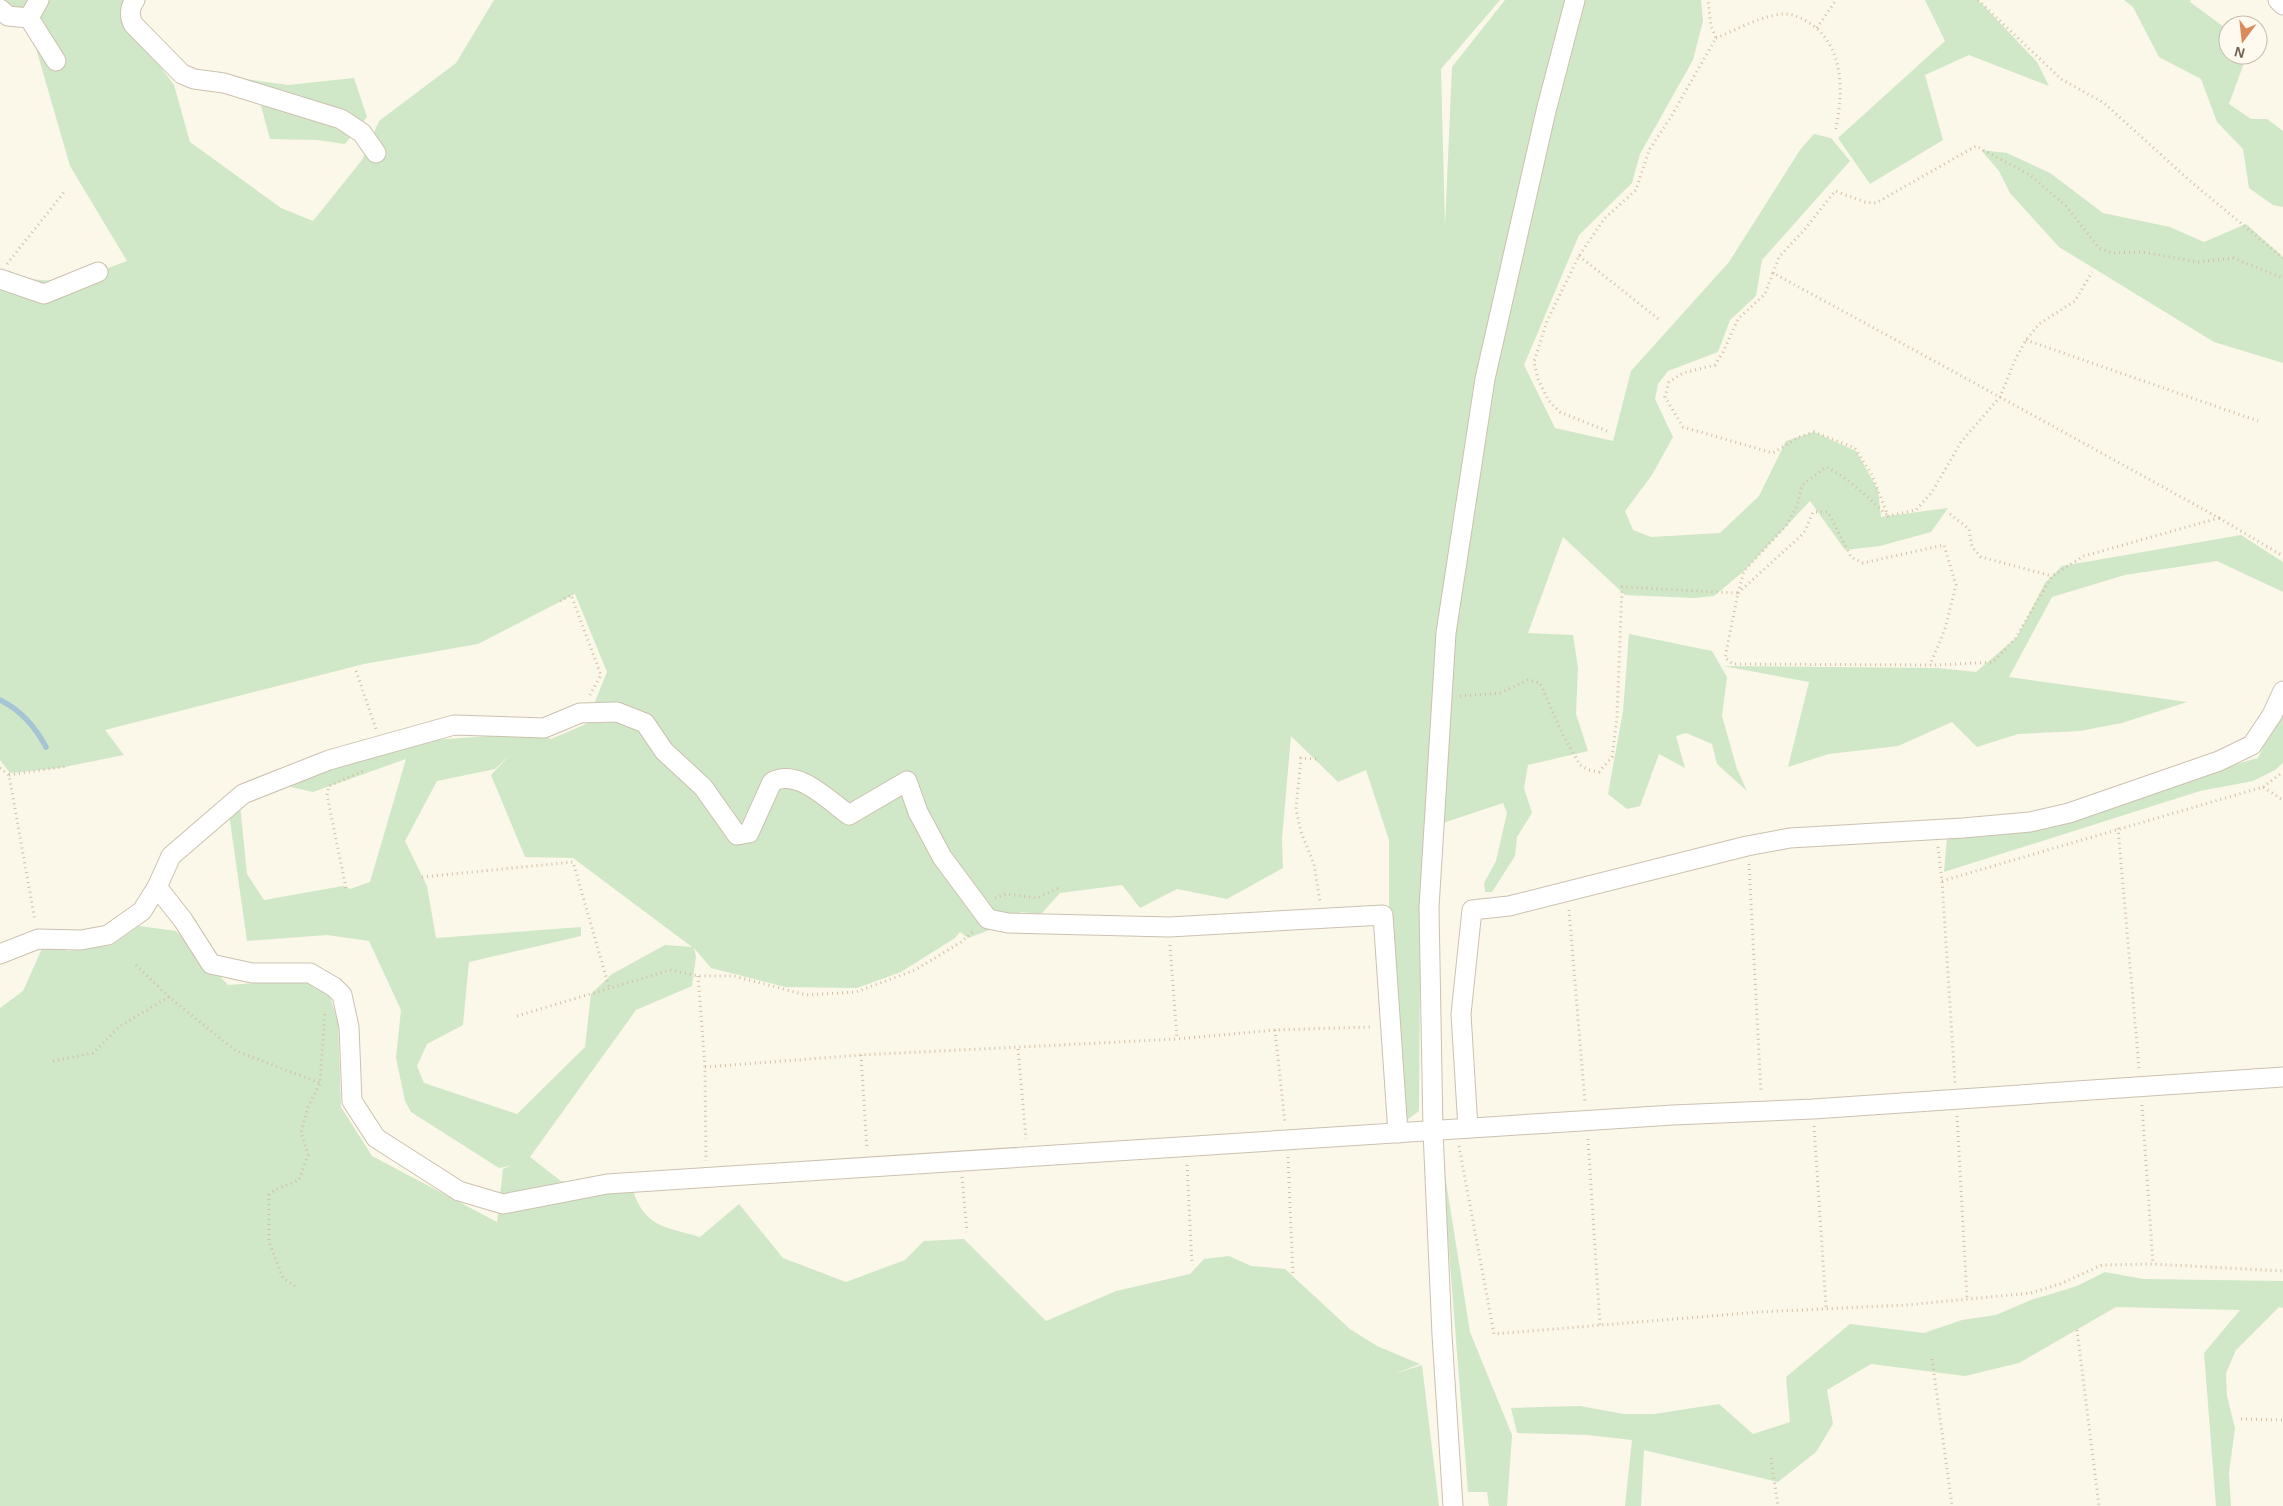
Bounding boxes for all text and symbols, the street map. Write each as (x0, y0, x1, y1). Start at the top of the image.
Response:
north arrow (2218, 15, 2268, 65)
text: N (2233, 44, 2247, 62)

